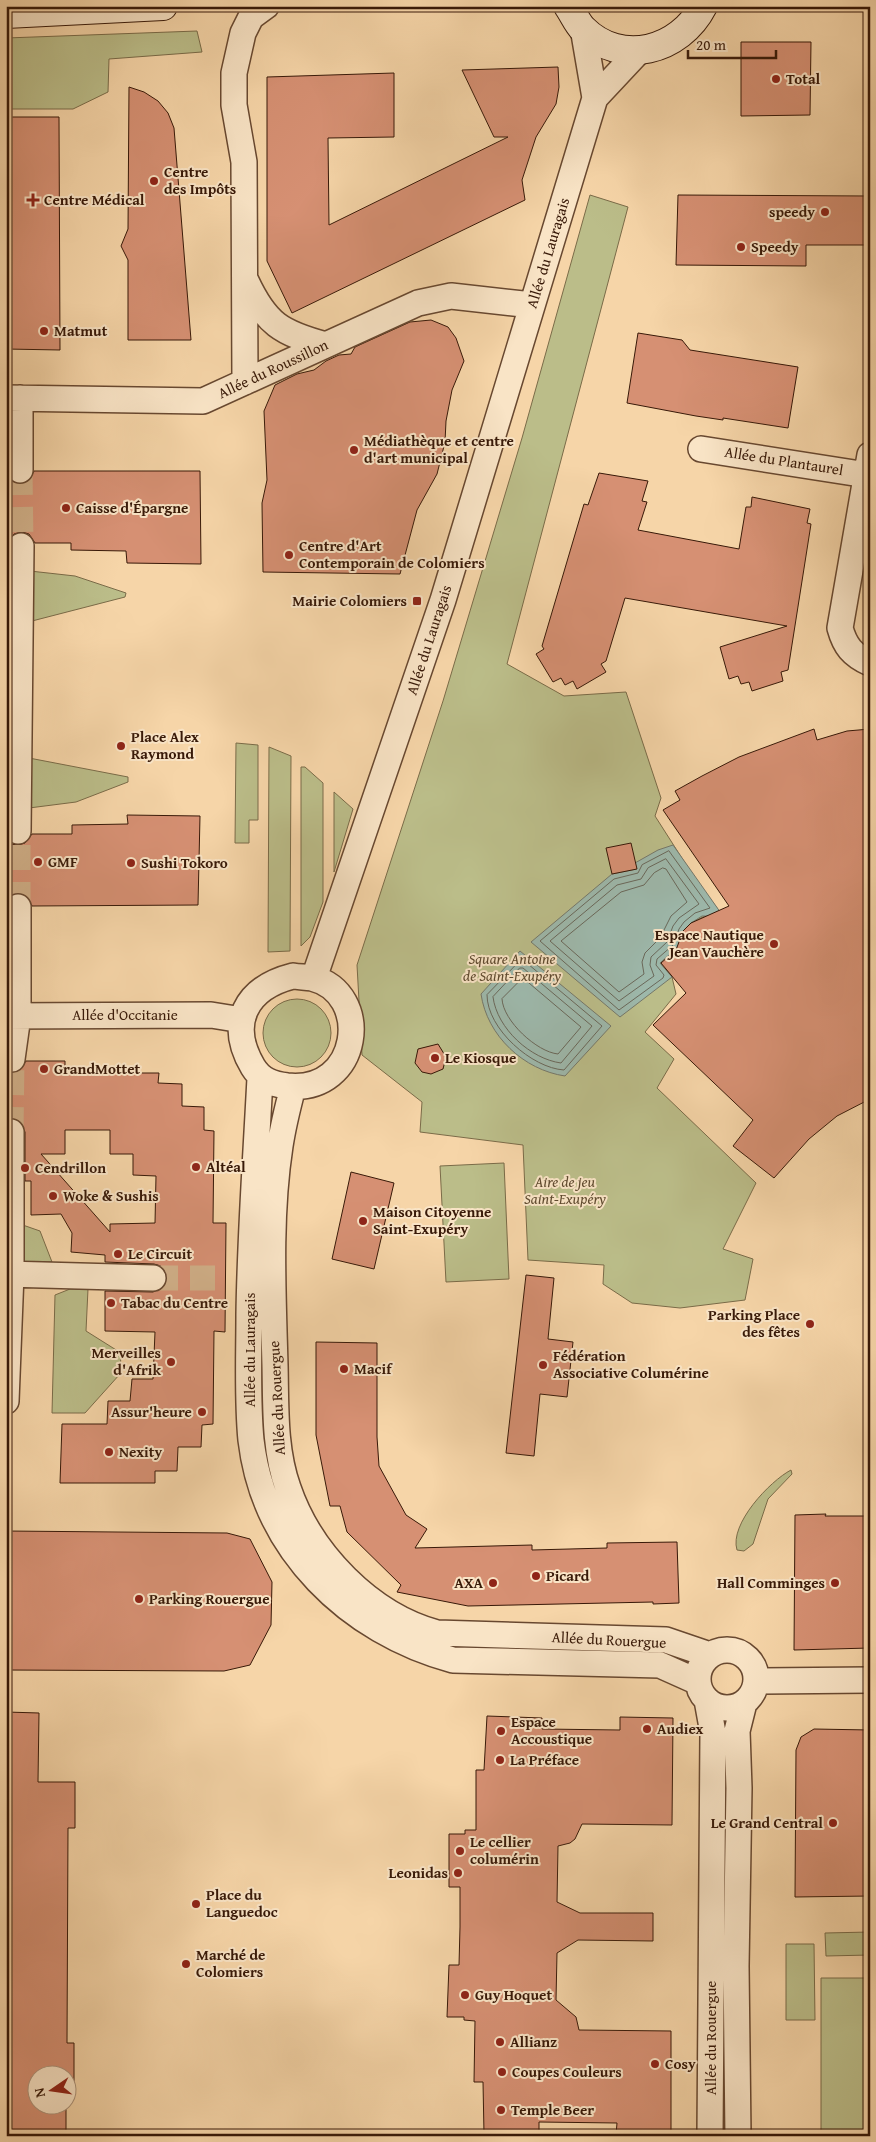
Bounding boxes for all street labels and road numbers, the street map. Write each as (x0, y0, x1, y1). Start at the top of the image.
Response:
street label: Allée du Lauragais (521, 195, 574, 311)
street label: Allée du Roussillon (214, 334, 332, 403)
street label: Allée du Plantaurel (723, 441, 845, 480)
street label: Allée du Lauragais (401, 582, 456, 698)
street label: Allée d'Occitanie (72, 1004, 178, 1025)
street label: Allée du Lauragais (239, 1293, 260, 1407)
street label: Allée du Rouergue (263, 1340, 290, 1456)
street label: Allée du Rouergue (551, 1626, 667, 1653)
street label: Allée du Rouergue (700, 1981, 721, 2095)

